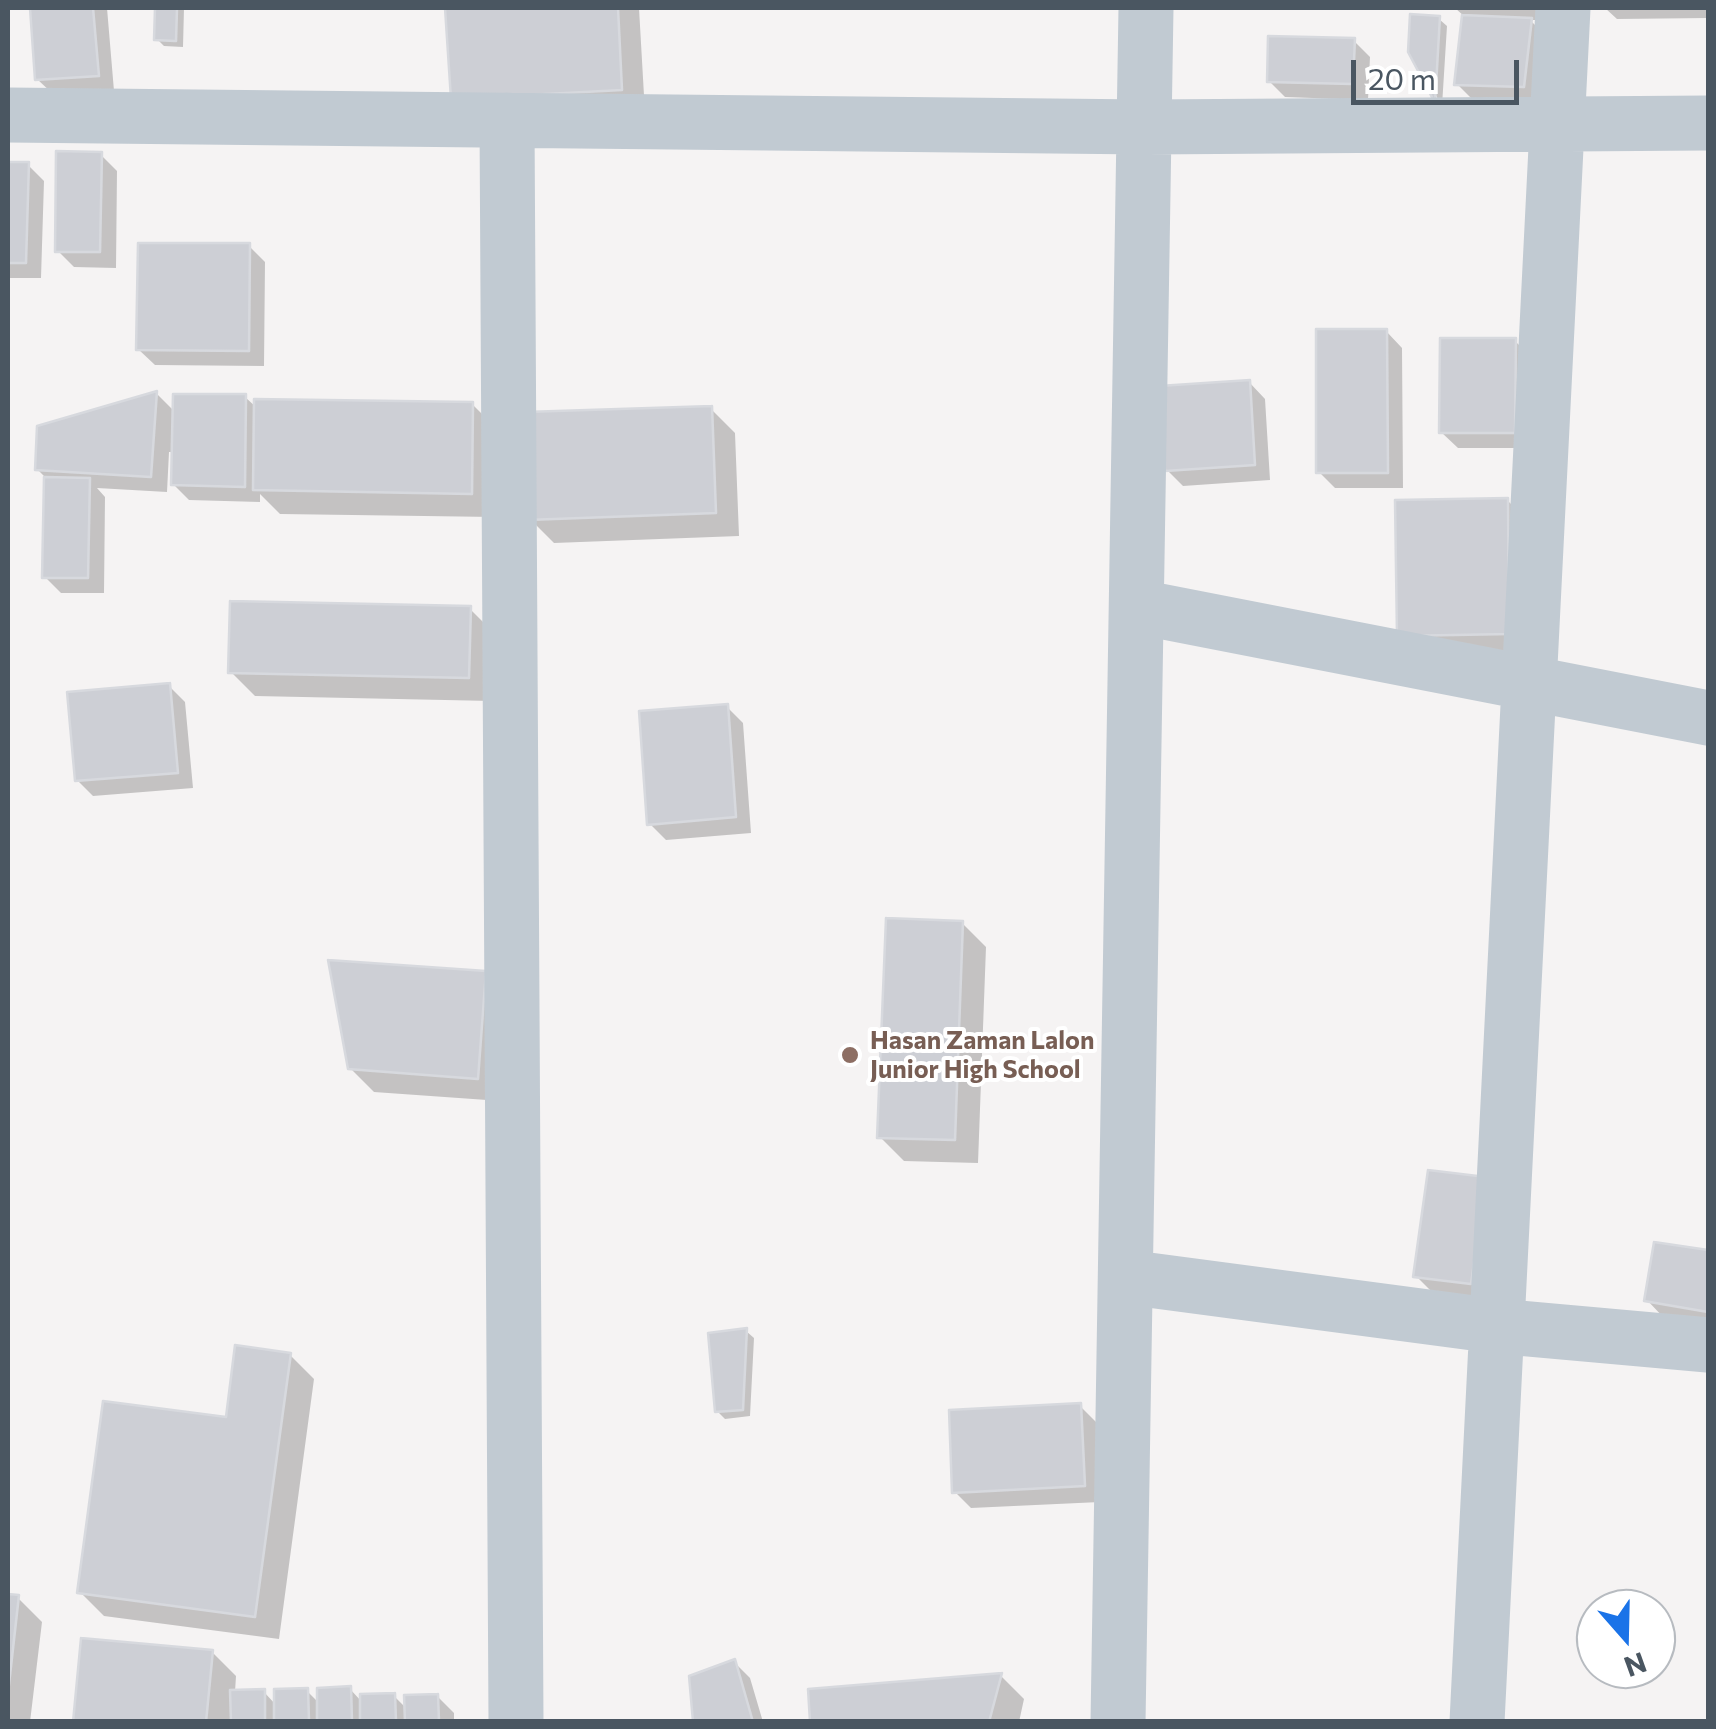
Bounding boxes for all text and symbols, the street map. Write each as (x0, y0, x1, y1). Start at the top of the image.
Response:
scale bar (1356, 40, 1524, 102)
text: 20 m (1368, 59, 1436, 96)
place label: Hasan Zaman Lalon Junior High School (870, 1026, 1094, 1085)
marker: Hasan Zaman Lalon Junior High School (839, 1044, 861, 1066)
north arrow (1576, 1589, 1676, 1689)
text: N (1620, 1646, 1651, 1685)

